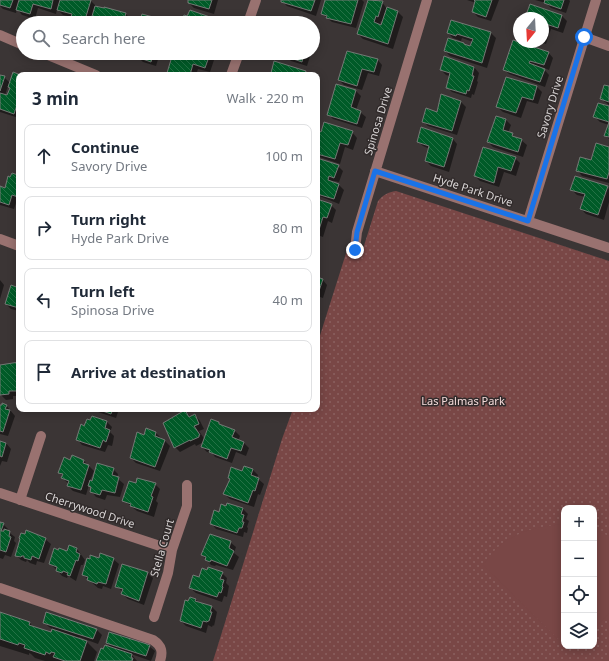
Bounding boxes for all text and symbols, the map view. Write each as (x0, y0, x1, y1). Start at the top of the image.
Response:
north arrow (513, 12, 549, 48)
search box (16, 16, 320, 60)
icon: search (30, 27, 52, 49)
text: Search here (62, 28, 145, 48)
route start (575, 28, 593, 46)
street label: Savory Drive (533, 74, 566, 140)
street label: Spinosa Drive (360, 85, 395, 157)
text: 3 min (32, 87, 79, 110)
text: Walk · 220 m (226, 89, 304, 107)
text: Continue (71, 137, 139, 157)
icon: ahead (33, 145, 55, 167)
text: 100 m (265, 147, 303, 165)
text: Savory Drive (71, 157, 147, 175)
street label: Hyde Park Drive (431, 170, 515, 209)
text: Turn right (71, 209, 146, 229)
icon: right (33, 217, 55, 239)
text: 80 m (273, 219, 303, 237)
text: Hyde Park Drive (71, 229, 169, 247)
route end (346, 241, 364, 259)
text: Turn left (71, 281, 135, 301)
icon: left (33, 289, 55, 311)
text: 40 m (273, 291, 303, 309)
text: Spinosa Drive (71, 301, 154, 319)
icon: arrive (33, 361, 55, 383)
text: Arrive at destination (71, 362, 226, 382)
park label: Las Palmas Park (421, 393, 505, 408)
street label: Cherrywood Drive (43, 488, 137, 531)
map controls (561, 505, 597, 649)
button: + (561, 505, 597, 541)
street label: Stella Court (146, 517, 177, 579)
button: − (561, 541, 597, 577)
button: locate (561, 577, 597, 613)
button: layers (561, 613, 597, 649)

